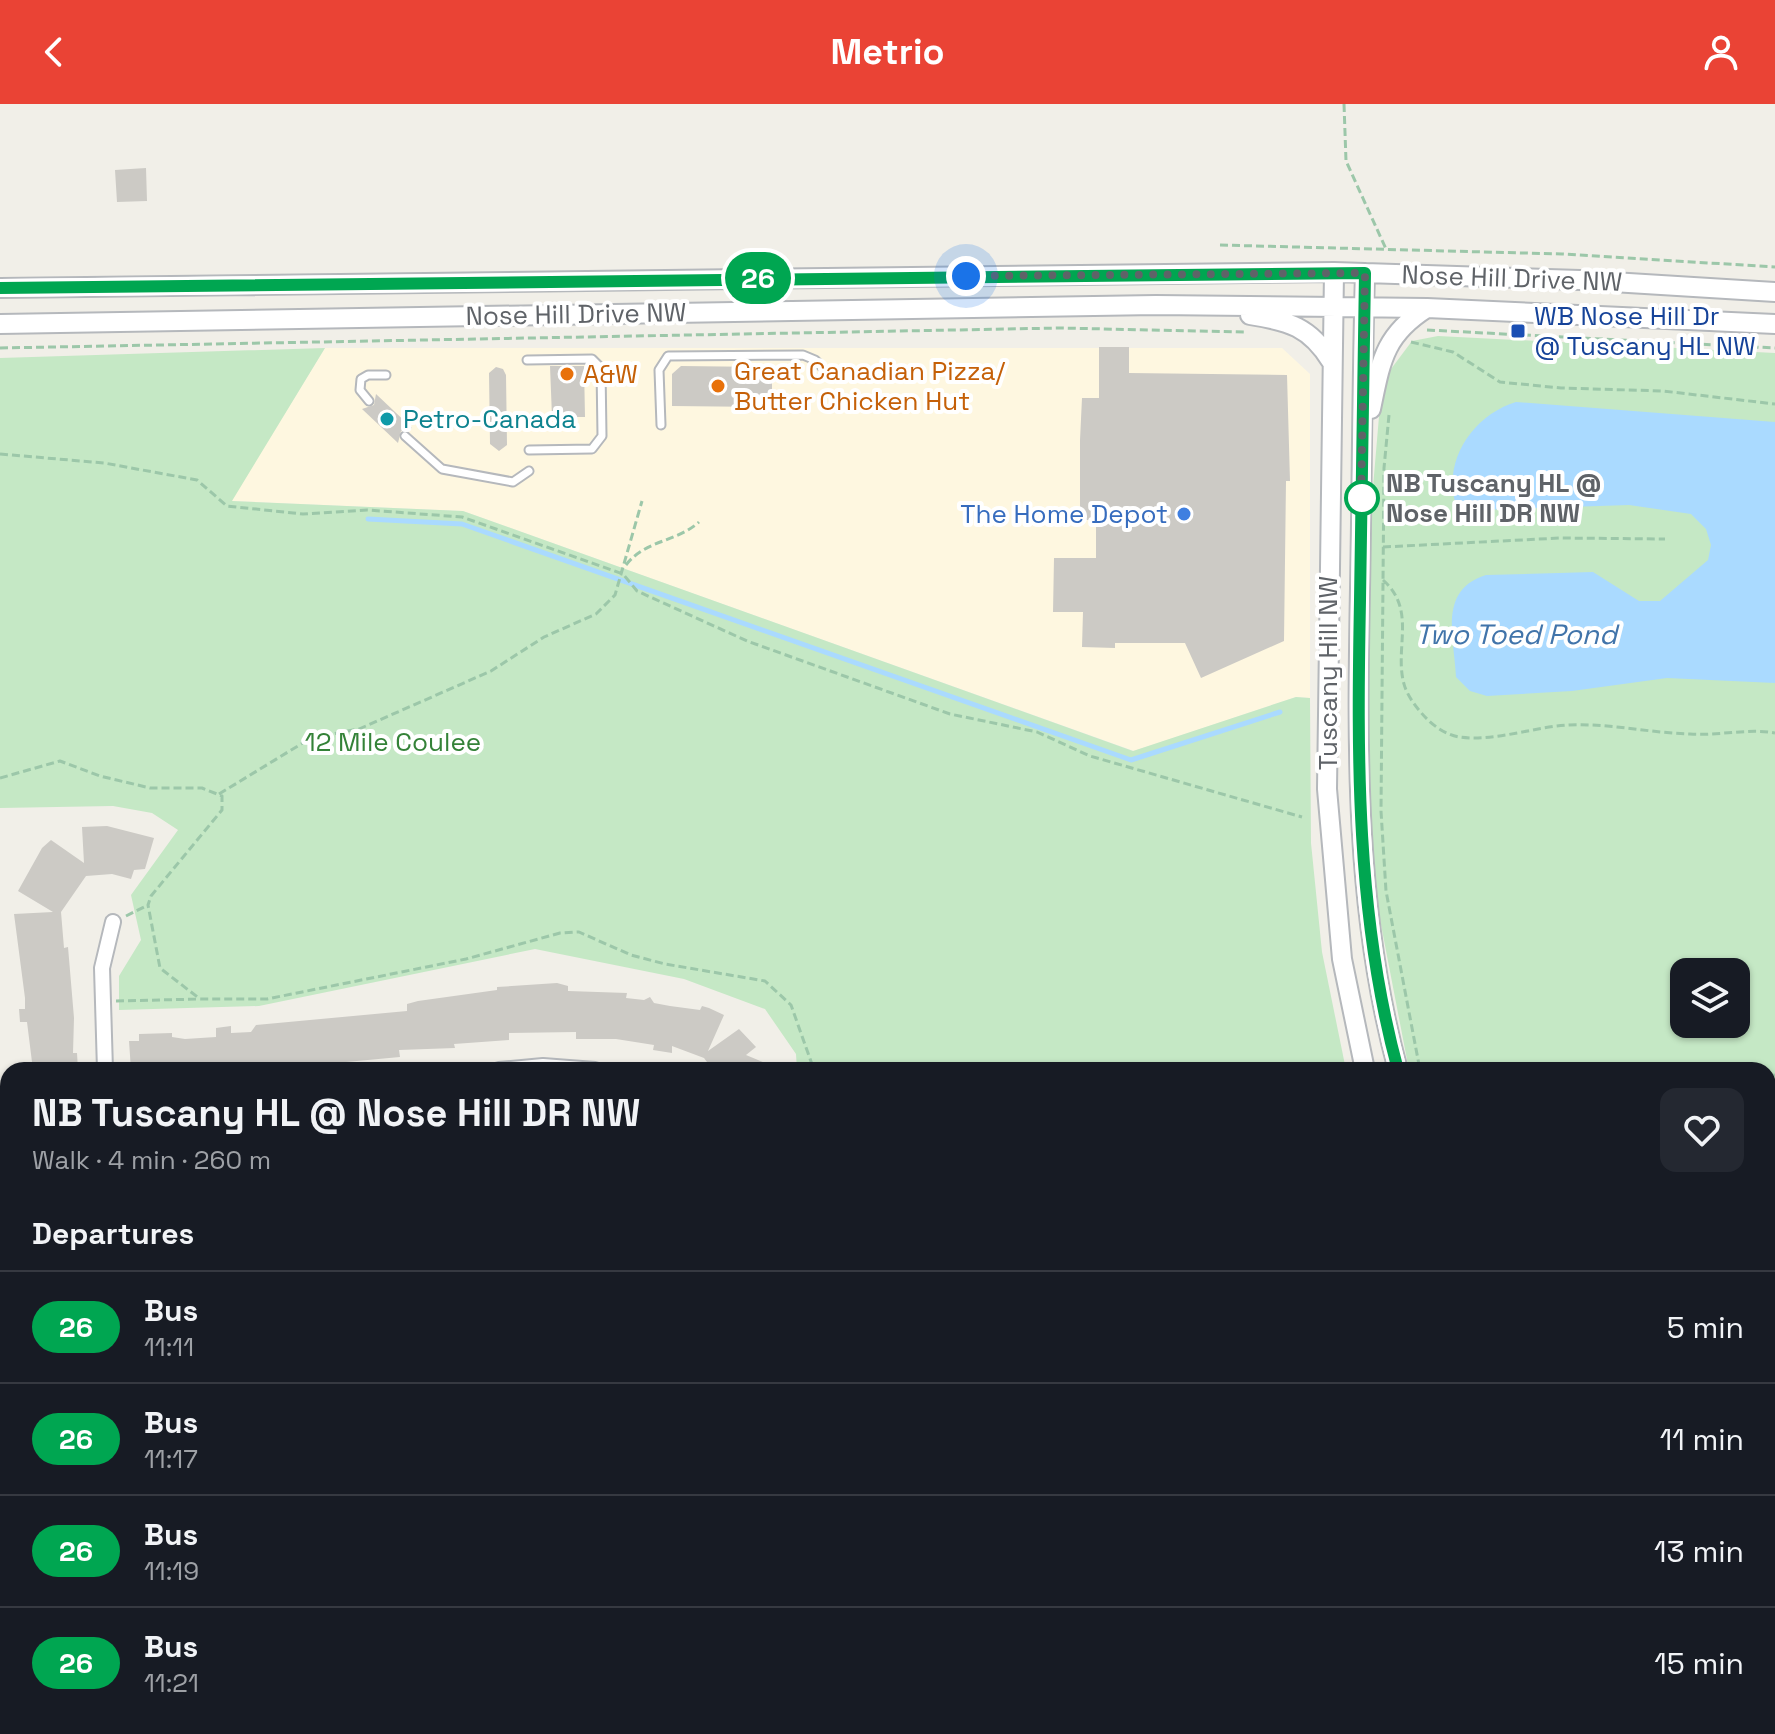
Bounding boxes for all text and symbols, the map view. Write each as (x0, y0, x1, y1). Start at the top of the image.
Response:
text: Metrio (830, 29, 945, 75)
icon: back (32, 30, 76, 74)
icon: person (1699, 30, 1743, 74)
line badge: 26 (722, 252, 794, 304)
your location (946, 256, 986, 296)
street label: Nose Hill Drive NW (1401, 257, 1623, 299)
text: 26 (741, 260, 775, 296)
street label: Nose Hill Drive NW (465, 295, 687, 333)
place label: WB Nose Hill Dr @ Tuscany HL NW (1534, 299, 1756, 363)
marker: WB Nose Hill Dr @ Tuscany HL NW (1509, 322, 1527, 340)
place label: Great Canadian Pizza/ Butter Chicken Hut (734, 354, 1005, 418)
place label: A&W (583, 357, 638, 391)
marker: A&W (558, 365, 576, 383)
marker: Great Canadian Pizza/ Butter Chicken Hut (709, 377, 727, 395)
place label: Petro-Canada (403, 402, 576, 436)
marker: Petro-Canada (378, 410, 396, 428)
place label: NB Tuscany HL @ Nose Hill DR NW (1386, 466, 1602, 530)
marker: NB Tuscany HL @ Nose Hill DR NW (1345, 481, 1379, 515)
place label: The Home Depot (960, 497, 1168, 531)
marker: The Home Depot (1175, 505, 1193, 523)
street label: Tuscany Hill NW (1311, 576, 1345, 770)
water label: Two Toed Pond (1415, 616, 1620, 652)
park label: 12 Mile Coulee (305, 725, 481, 759)
map controls (1670, 958, 1750, 1038)
button: layers (1670, 958, 1750, 1038)
button: heart (1660, 1088, 1744, 1172)
text: NB Tuscany HL @ Nose Hill DR NW (32, 1089, 640, 1137)
text: Walk · 4 min · 260 m (32, 1143, 271, 1177)
text: Departures (32, 1214, 194, 1253)
text: Bus (144, 1291, 198, 1330)
text: 5 min (1667, 1308, 1744, 1347)
text: 26 (59, 1309, 93, 1345)
text: 11:11 (144, 1330, 194, 1364)
text: Bus (144, 1403, 198, 1442)
text: 11 min (1660, 1420, 1744, 1459)
text: 26 (59, 1421, 93, 1457)
text: 11:17 (144, 1442, 198, 1476)
text: Bus (144, 1515, 198, 1554)
text: 13 min (1654, 1532, 1744, 1571)
text: 26 (59, 1533, 93, 1569)
text: 11:19 (144, 1554, 199, 1588)
text: Bus (144, 1627, 198, 1666)
text: 15 min (1654, 1644, 1744, 1683)
text: 26 (59, 1645, 93, 1681)
text: 11:21 (144, 1666, 199, 1700)

